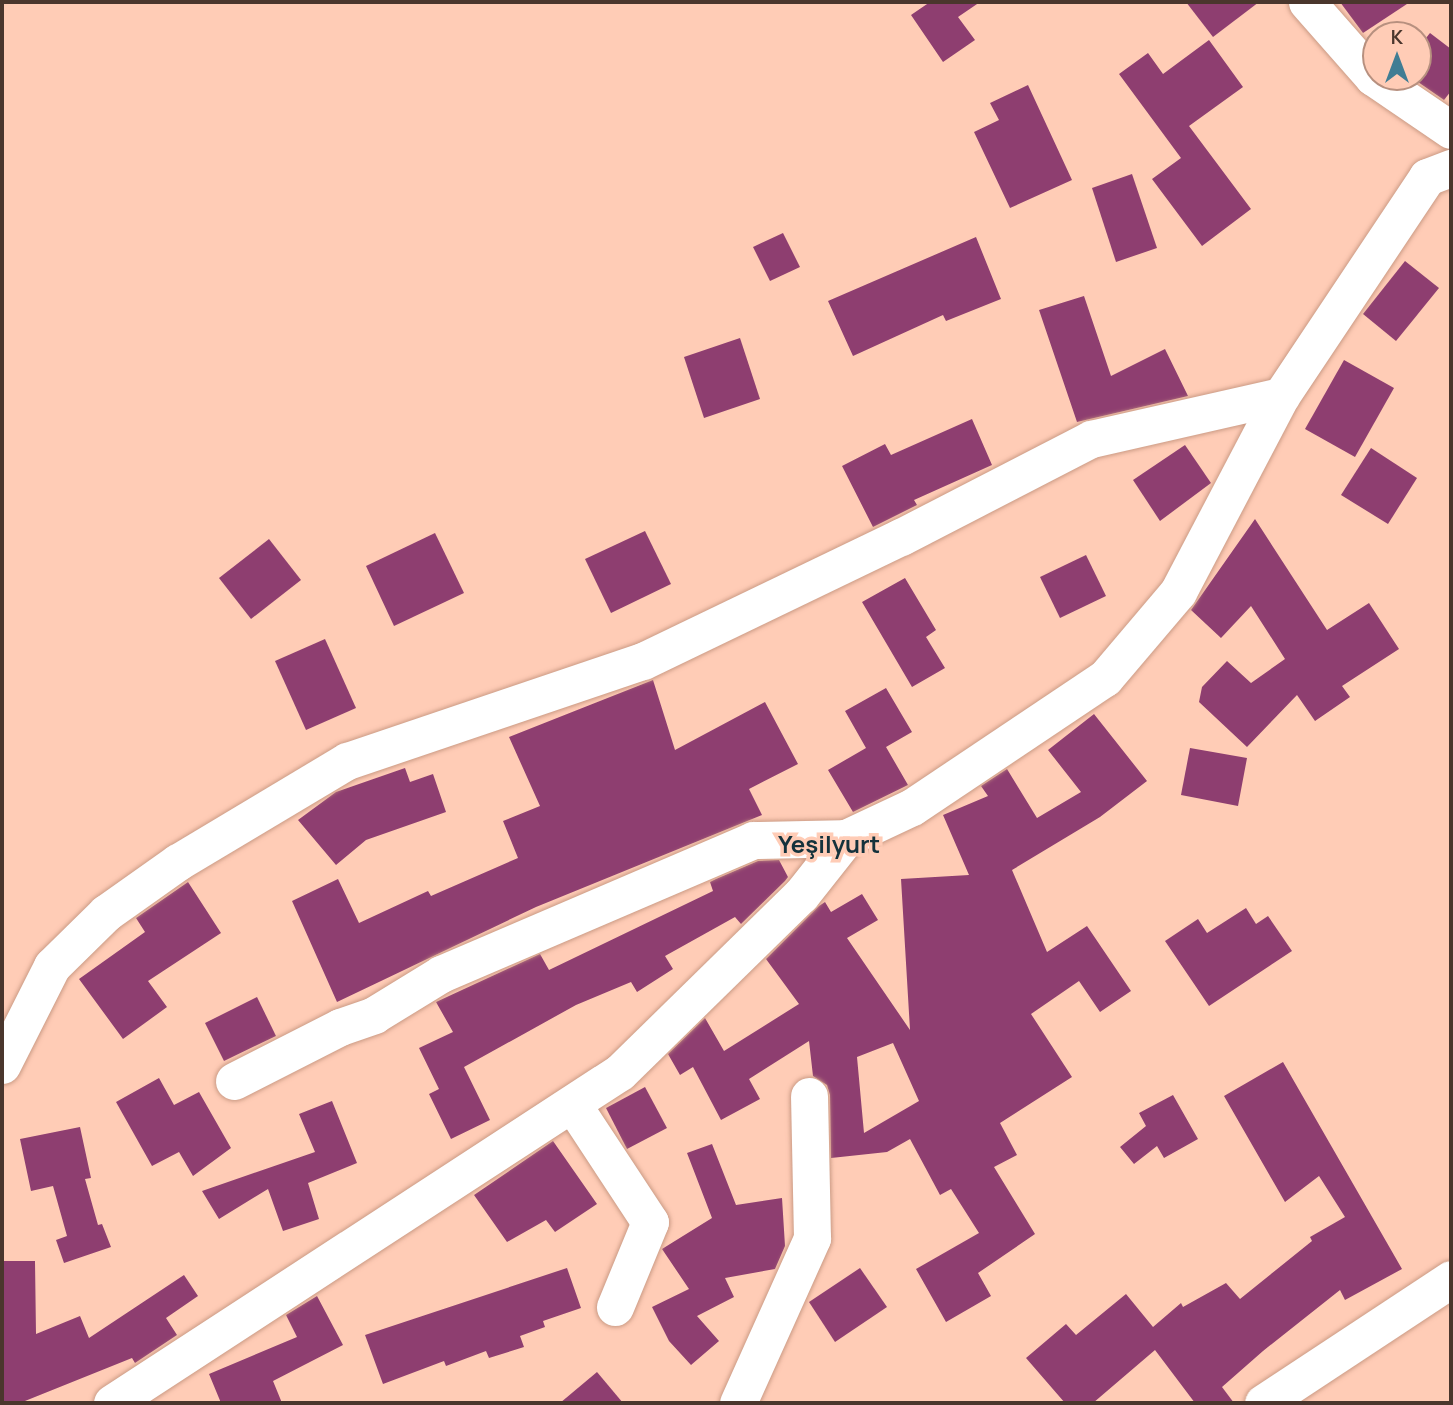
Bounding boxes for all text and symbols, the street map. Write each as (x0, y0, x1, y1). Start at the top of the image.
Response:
north arrow (1362, 21, 1432, 91)
text: K (1391, 24, 1403, 50)
district label: Yeşilyurt (778, 830, 880, 858)

